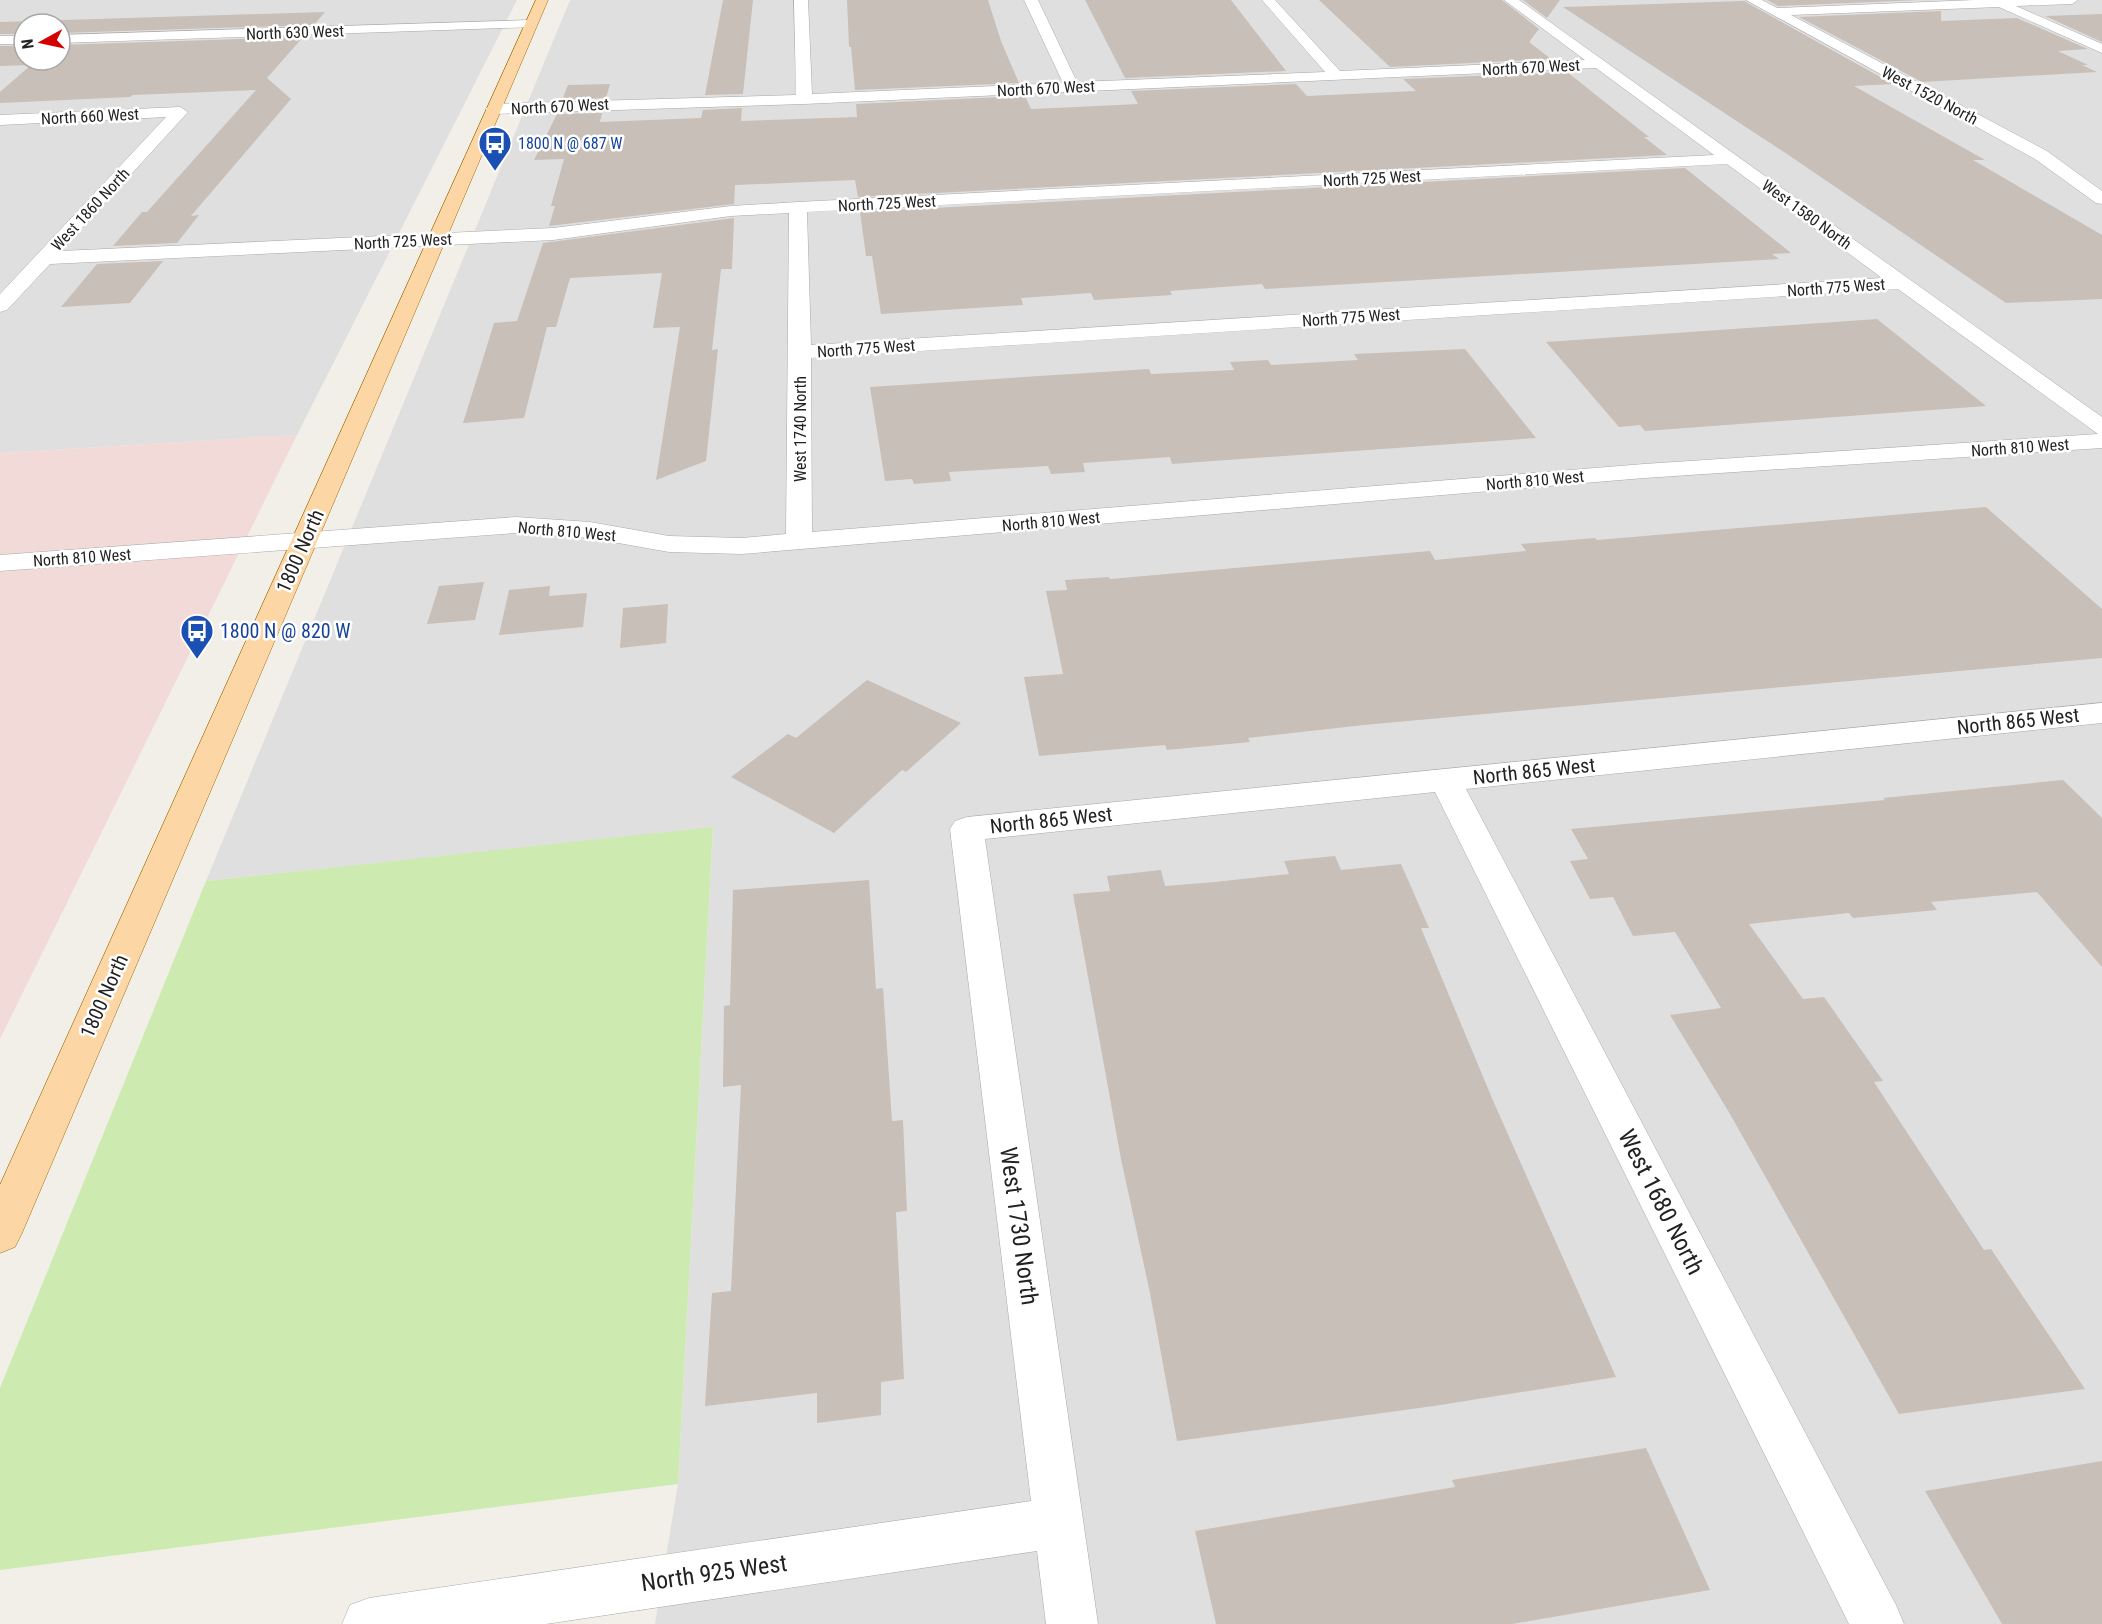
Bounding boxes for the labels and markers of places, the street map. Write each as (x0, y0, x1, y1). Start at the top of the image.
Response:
bus stop icon: 1800 N @ 687 W (477, 125, 513, 172)
place label: 1800 N @ 687 W (518, 134, 622, 153)
bus stop icon: 1800 N @ 820 W (179, 613, 215, 660)
place label: 1800 N @ 820 W (220, 619, 350, 643)

